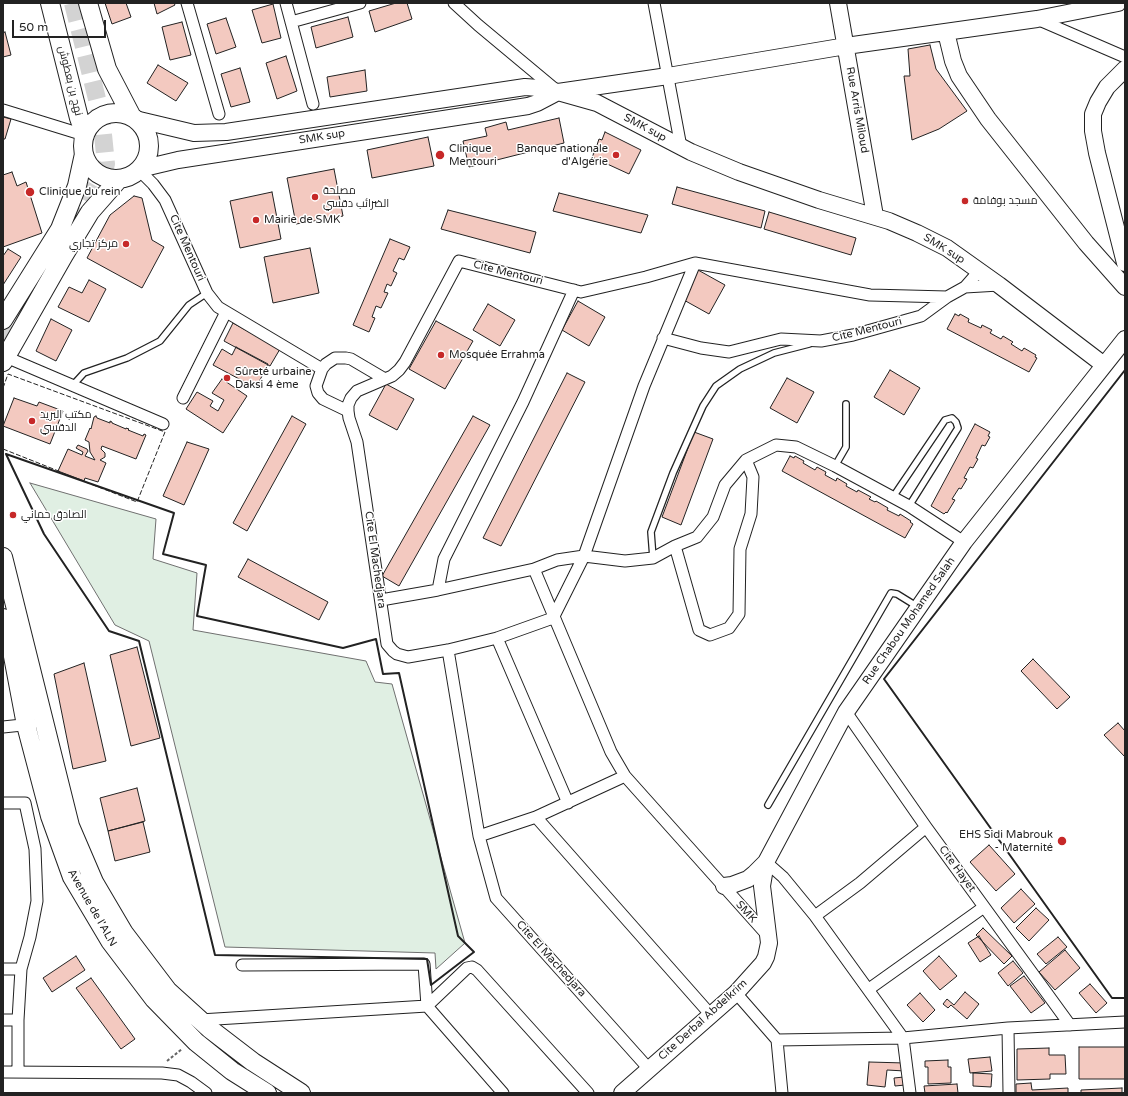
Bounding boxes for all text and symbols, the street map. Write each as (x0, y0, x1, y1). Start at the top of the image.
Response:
scale bar (14, 12, 108, 38)
text: 50 m (19, 20, 48, 34)
street label: نهج بن بعطوش (55, 45, 85, 117)
street label: Rue Arris Miloud (843, 66, 871, 154)
street label: SMK sup (621, 111, 669, 145)
street label: SMK sup (298, 127, 346, 147)
place label: Clinique Mentouri (449, 142, 497, 168)
place label: Banque nationale d'Algérie (517, 142, 608, 168)
marker: Clinique Mentouri (434, 149, 446, 161)
marker: Banque nationale d'Algérie (611, 150, 621, 160)
place label: مصلحة الضرائب دقسي (323, 184, 389, 210)
place label: Clinique du rein (39, 185, 120, 199)
marker: Clinique du rein (24, 186, 36, 198)
marker: مصلحة الضرائب دقسي (310, 192, 320, 202)
place label: مسجد بوفامة (973, 194, 1038, 208)
marker: مسجد بوفامة (960, 196, 970, 206)
street label: Cite Mentouri (166, 213, 208, 283)
place label: Mairie de SMK (264, 213, 340, 227)
marker: Mairie de SMK (251, 215, 261, 225)
street label: SMK sup (921, 231, 967, 267)
place label: مركز تجاري (69, 237, 118, 251)
marker: مركز تجاري (121, 239, 131, 249)
street label: Cite Mentouri (472, 258, 544, 288)
street label: Cite Mentouri (831, 315, 903, 345)
place label: Mosquée Errahma (449, 348, 545, 362)
marker: Mosquée Errahma (436, 350, 446, 360)
place label: Sûreté urbaine Daksi 4 ème (235, 365, 312, 391)
marker: Sûreté urbaine Daksi 4 ème (222, 373, 232, 383)
place label: مكتب البريد الدقسي (40, 408, 92, 434)
marker: مكتب البريد الدقسي (27, 416, 37, 426)
place label: الصادق حماني (21, 508, 87, 522)
marker: الصادق حماني (8, 510, 18, 520)
street label: Cite El Machedjara (362, 510, 388, 610)
street label: Rue Chabou Mohamed Salah (860, 555, 958, 687)
place label: EHS Sidi Mabrouk - Maternité (959, 828, 1053, 854)
marker: EHS Sidi Mabrouk - Maternité (1056, 835, 1068, 847)
street label: Cite Hayet (936, 843, 978, 895)
street label: Avenue de l'ALN (65, 867, 119, 949)
street label: SMK (733, 898, 759, 926)
street label: Cite El Machedjara (513, 918, 589, 1000)
street label: Cite Derbal Abdelkrim (656, 977, 750, 1063)

